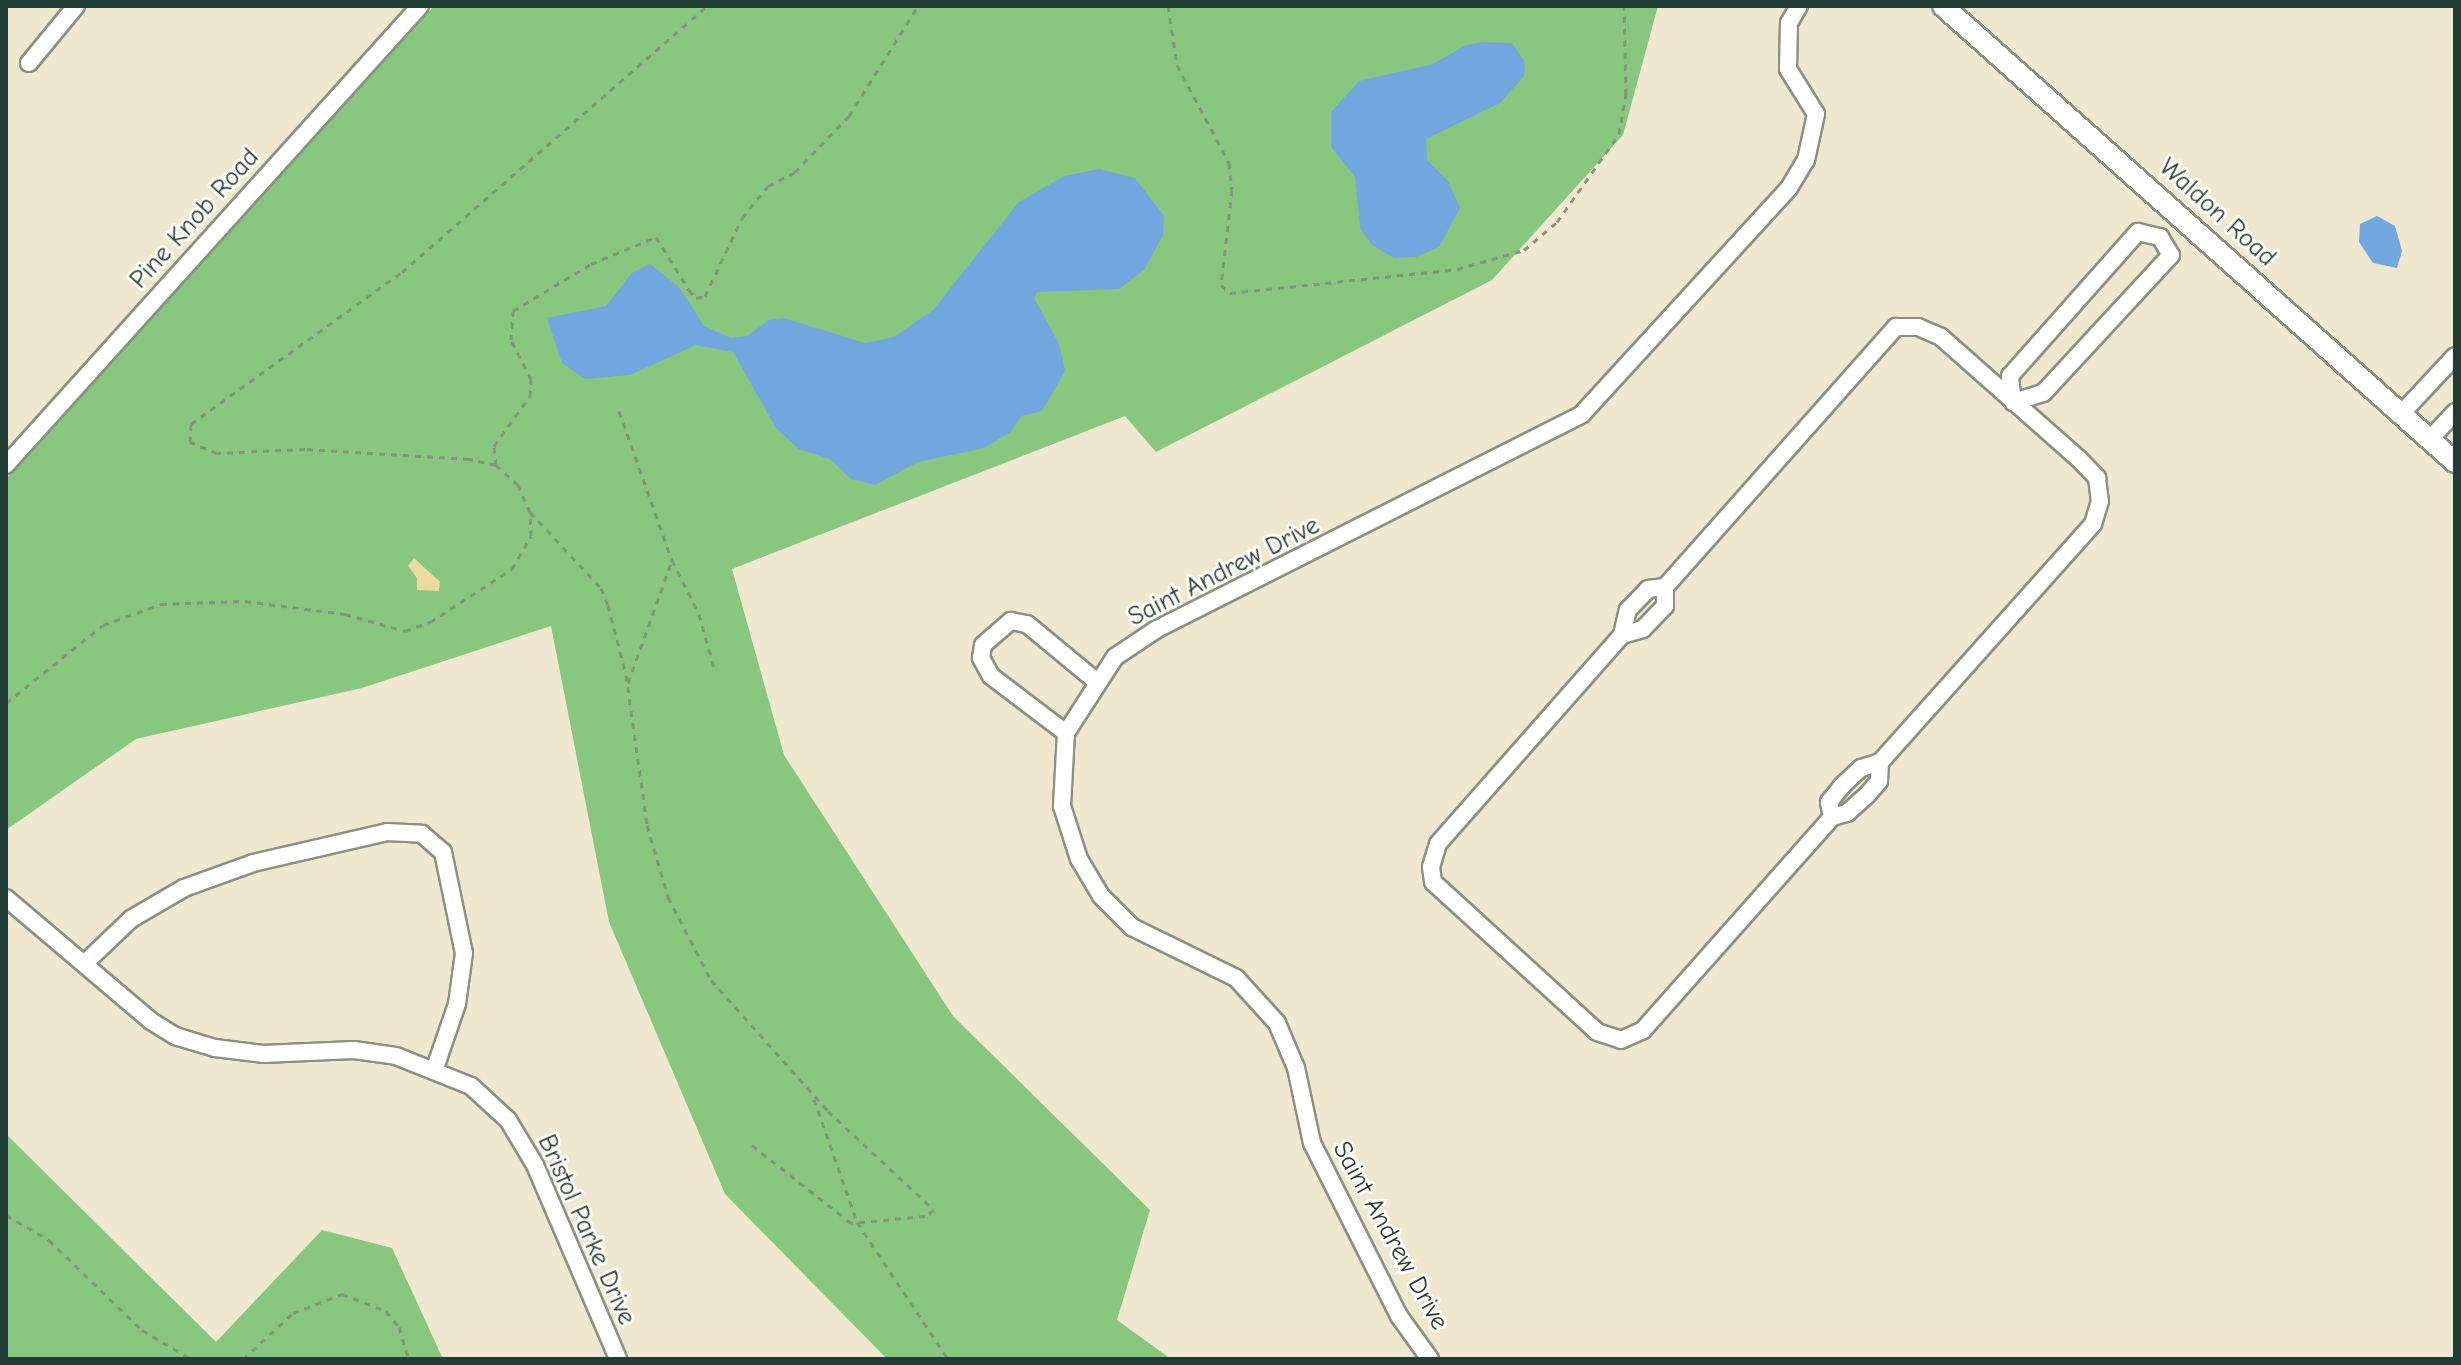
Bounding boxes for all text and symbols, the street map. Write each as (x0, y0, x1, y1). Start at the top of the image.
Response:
street label: Pine Knob Road (124, 142, 266, 296)
street label: Waldon Road (2152, 152, 2282, 274)
street label: Saint Andrew Drive (1123, 510, 1325, 634)
street label: Bristol Parke Drive (530, 1130, 642, 1330)
street label: Saint Andrew Drive (1325, 1136, 1455, 1336)

